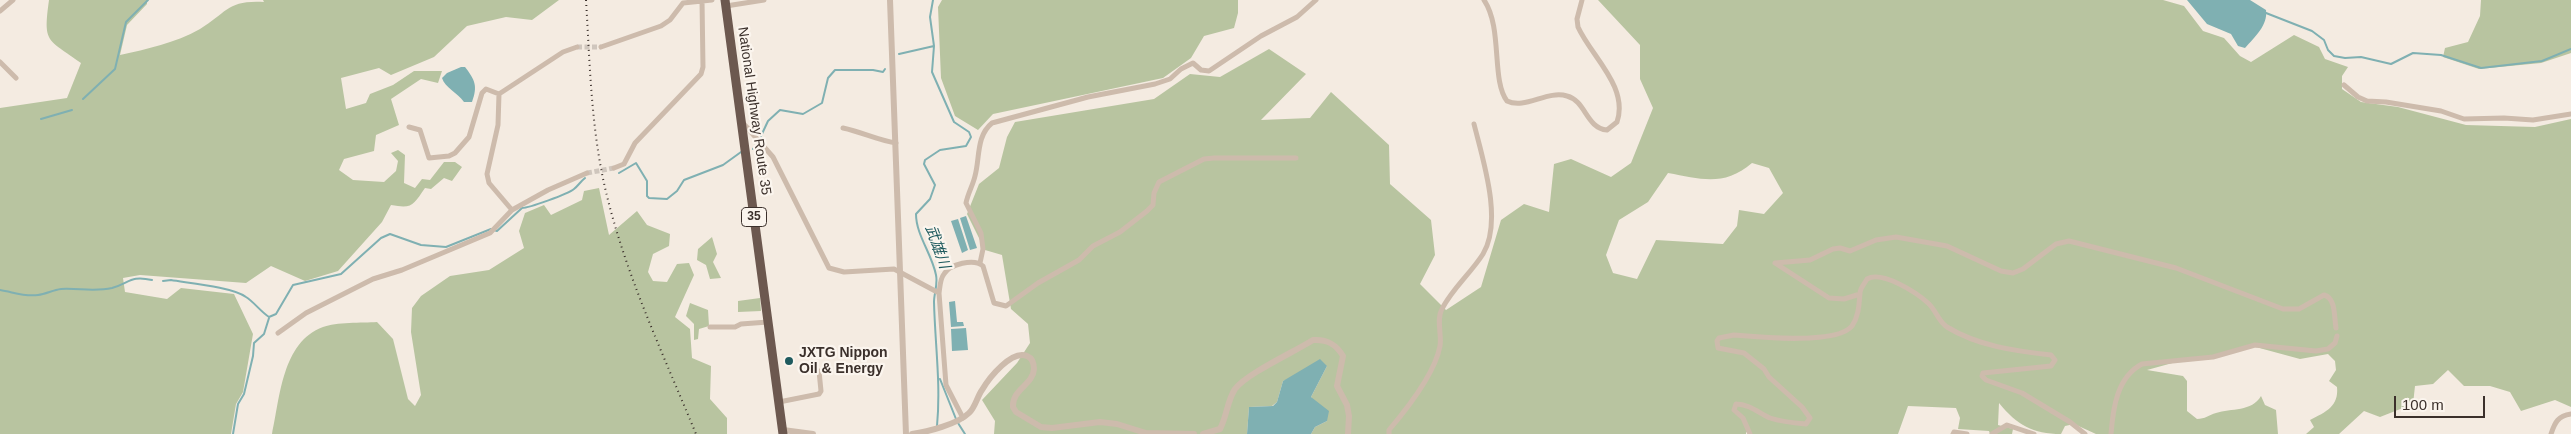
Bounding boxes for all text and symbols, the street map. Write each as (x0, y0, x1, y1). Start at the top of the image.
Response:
street label: National Highway Route 35 (734, 26, 774, 196)
road number: 35 (742, 208, 766, 226)
water label: 武雄川 (921, 223, 953, 271)
place label: JXTG Nippon Oil & Energy (799, 345, 888, 378)
marker: JXTG Nippon Oil & Energy (783, 355, 795, 367)
scale bar (2396, 386, 2487, 418)
text: 100 m (2402, 396, 2444, 413)

